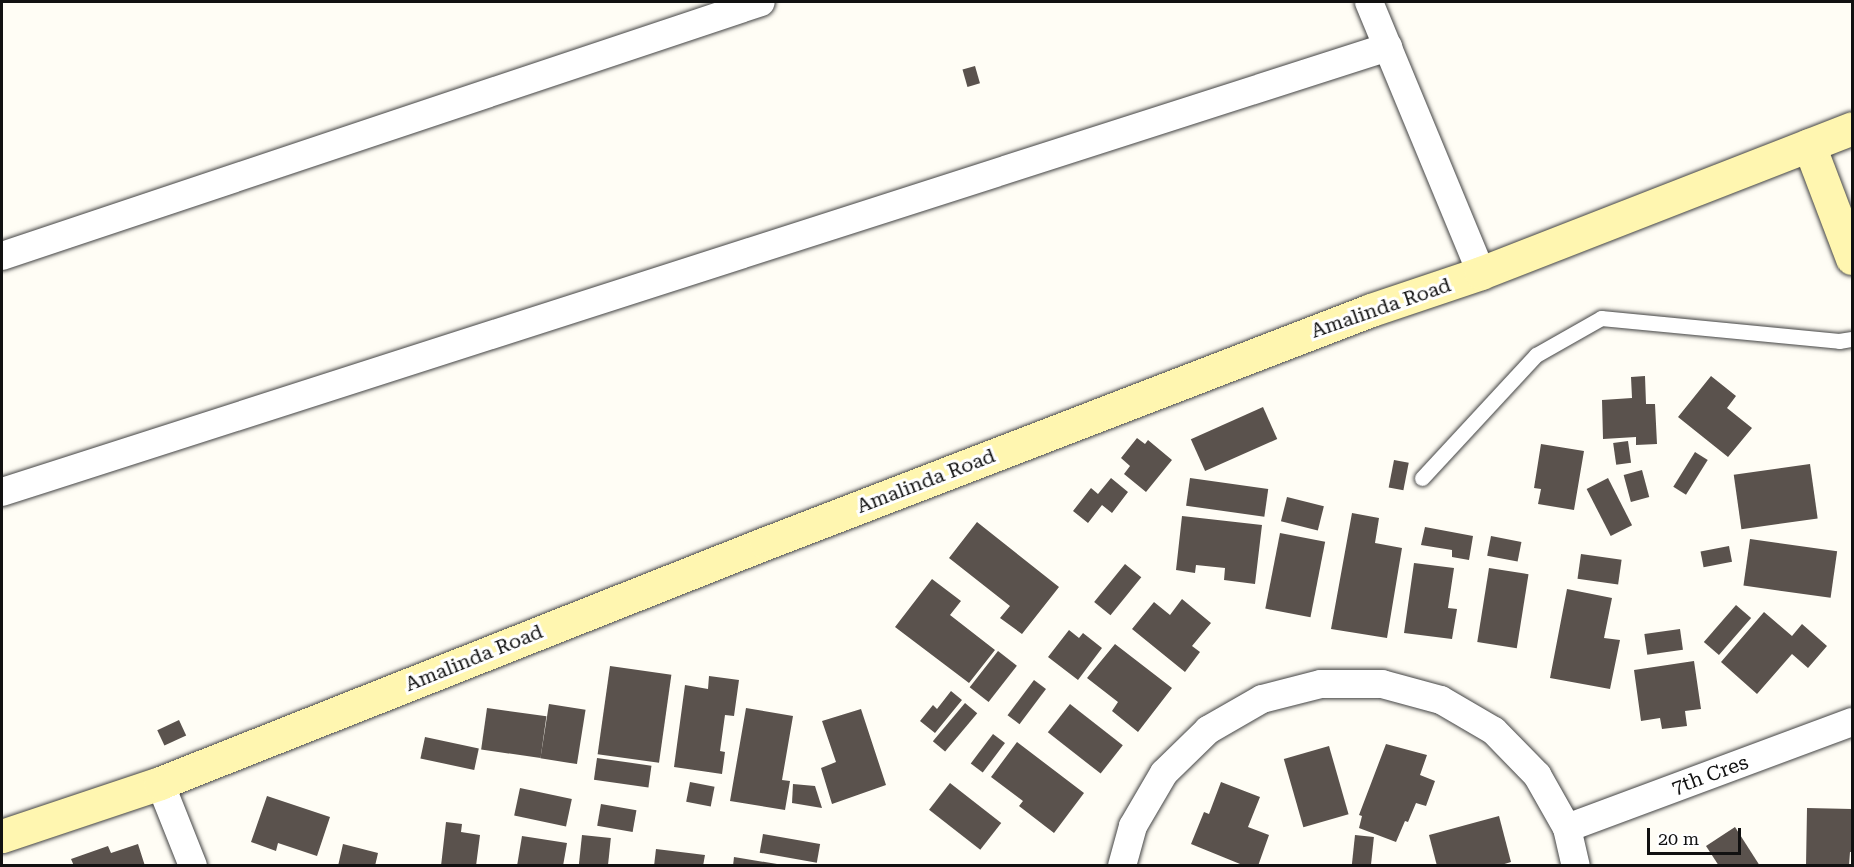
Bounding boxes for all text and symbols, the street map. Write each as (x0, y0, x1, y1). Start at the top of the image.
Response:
street label: Amalinda Road (1308, 273, 1454, 343)
street label: Amalinda Road (853, 444, 999, 518)
street label: Amalinda Road (402, 619, 546, 697)
street label: 7th Cres (1669, 750, 1751, 800)
scale bar (1650, 816, 1744, 854)
text: 20 m (1658, 828, 1699, 849)

